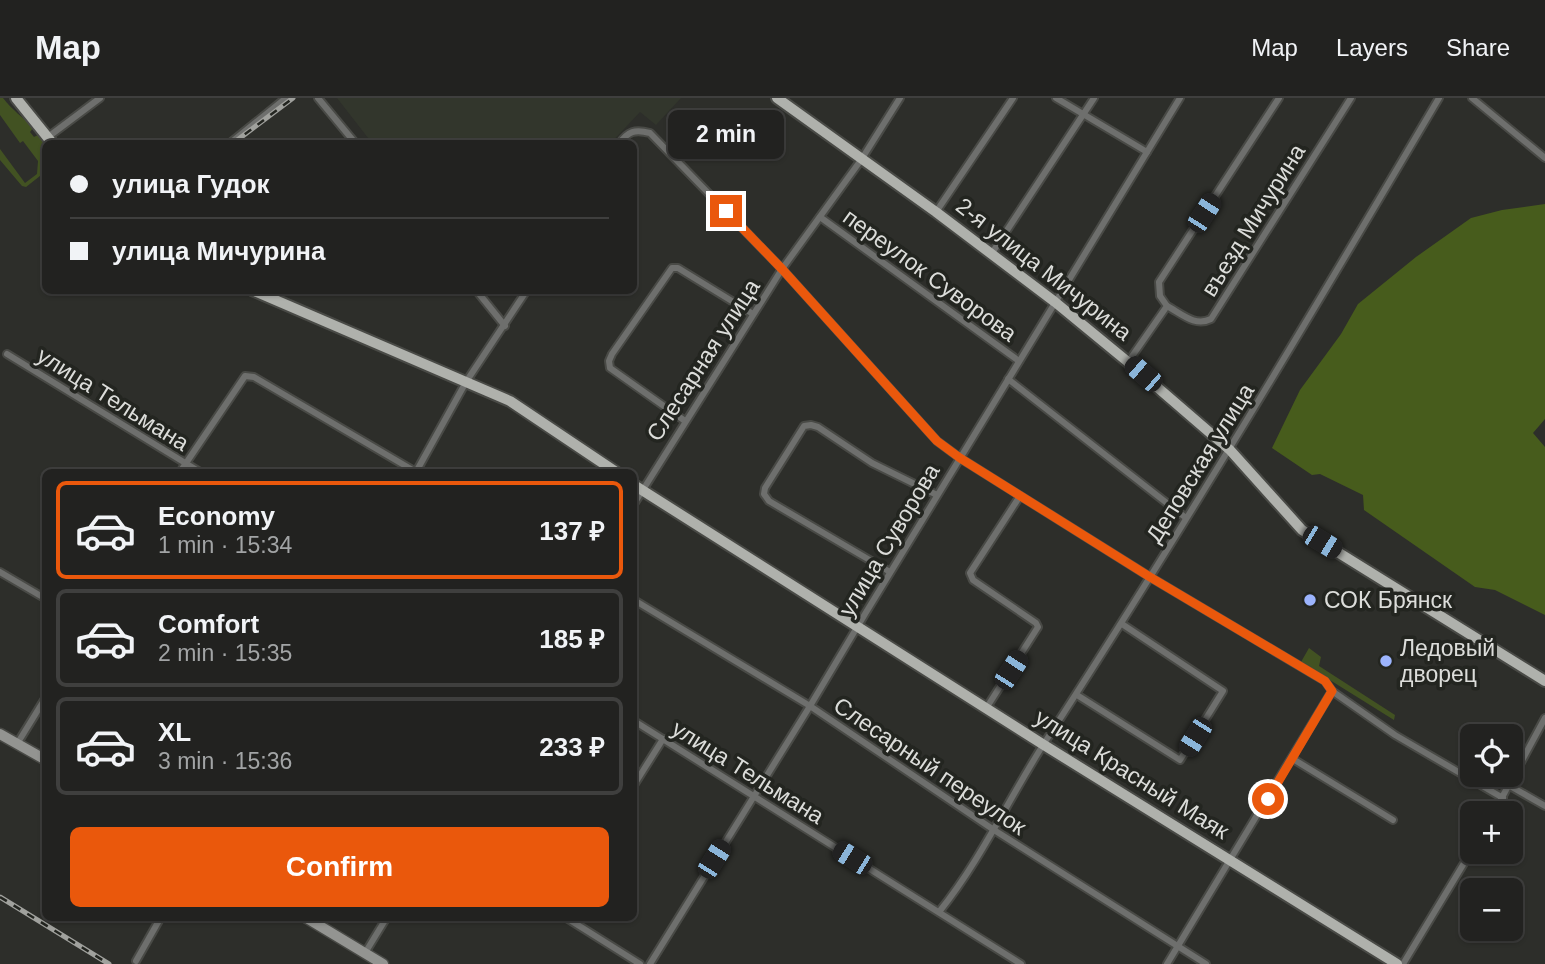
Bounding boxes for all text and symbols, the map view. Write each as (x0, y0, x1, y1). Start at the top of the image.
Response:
text: Map (35, 29, 101, 66)
text: Map (1251, 34, 1298, 61)
text: Layers (1336, 34, 1408, 61)
text: Share (1446, 34, 1510, 61)
callout: 2 min (668, 109, 784, 158)
text: 2 min (696, 121, 756, 147)
street label: въезд Мичурина (1196, 139, 1310, 301)
text: улица Гудок (112, 169, 270, 199)
car (1184, 190, 1225, 236)
street label: 2-я улица Мичурина (951, 192, 1137, 346)
route end (710, 195, 742, 227)
street label: переулок Суворова (838, 203, 1022, 347)
text: улица Мичурина (112, 236, 325, 266)
street label: Слесарная улица (641, 274, 765, 446)
street label: улица Тельмана (32, 342, 194, 456)
car (1121, 352, 1166, 396)
street label: Деповская улица (1141, 379, 1259, 547)
street label: улица Суворова (833, 459, 945, 621)
icon: car (74, 499, 137, 562)
text: Economy (158, 501, 275, 531)
text: 137 ₽ (539, 516, 605, 546)
car (1299, 522, 1346, 562)
text: 1 min · 15:34 (158, 532, 292, 558)
place label: СОК Брянск (1324, 587, 1453, 613)
marker: СОК Брянск (1302, 592, 1318, 608)
icon: car (74, 607, 137, 670)
text: Comfort (158, 609, 259, 639)
text: 185 ₽ (539, 624, 605, 654)
place label: Ледовый дворец (1400, 635, 1495, 687)
text: 2 min · 15:35 (158, 640, 292, 666)
car (991, 647, 1032, 693)
marker: Ледовый дворец (1378, 653, 1394, 669)
street label: Слесарный переулок (829, 692, 1032, 841)
street label: улица Красный Маяк (1030, 704, 1234, 845)
car (1175, 714, 1216, 760)
icon: car (74, 715, 137, 778)
street label: улица Тельмана (667, 715, 829, 829)
text: XL (158, 717, 191, 747)
map controls (1460, 724, 1523, 941)
button: locate (1460, 724, 1523, 787)
text: 233 ₽ (539, 732, 605, 762)
text: 3 min · 15:36 (158, 748, 292, 774)
route start (1252, 783, 1284, 815)
button: + (1460, 801, 1523, 864)
button: Confirm (70, 827, 609, 907)
car (694, 836, 735, 882)
car (829, 838, 876, 878)
button: − (1460, 878, 1523, 941)

